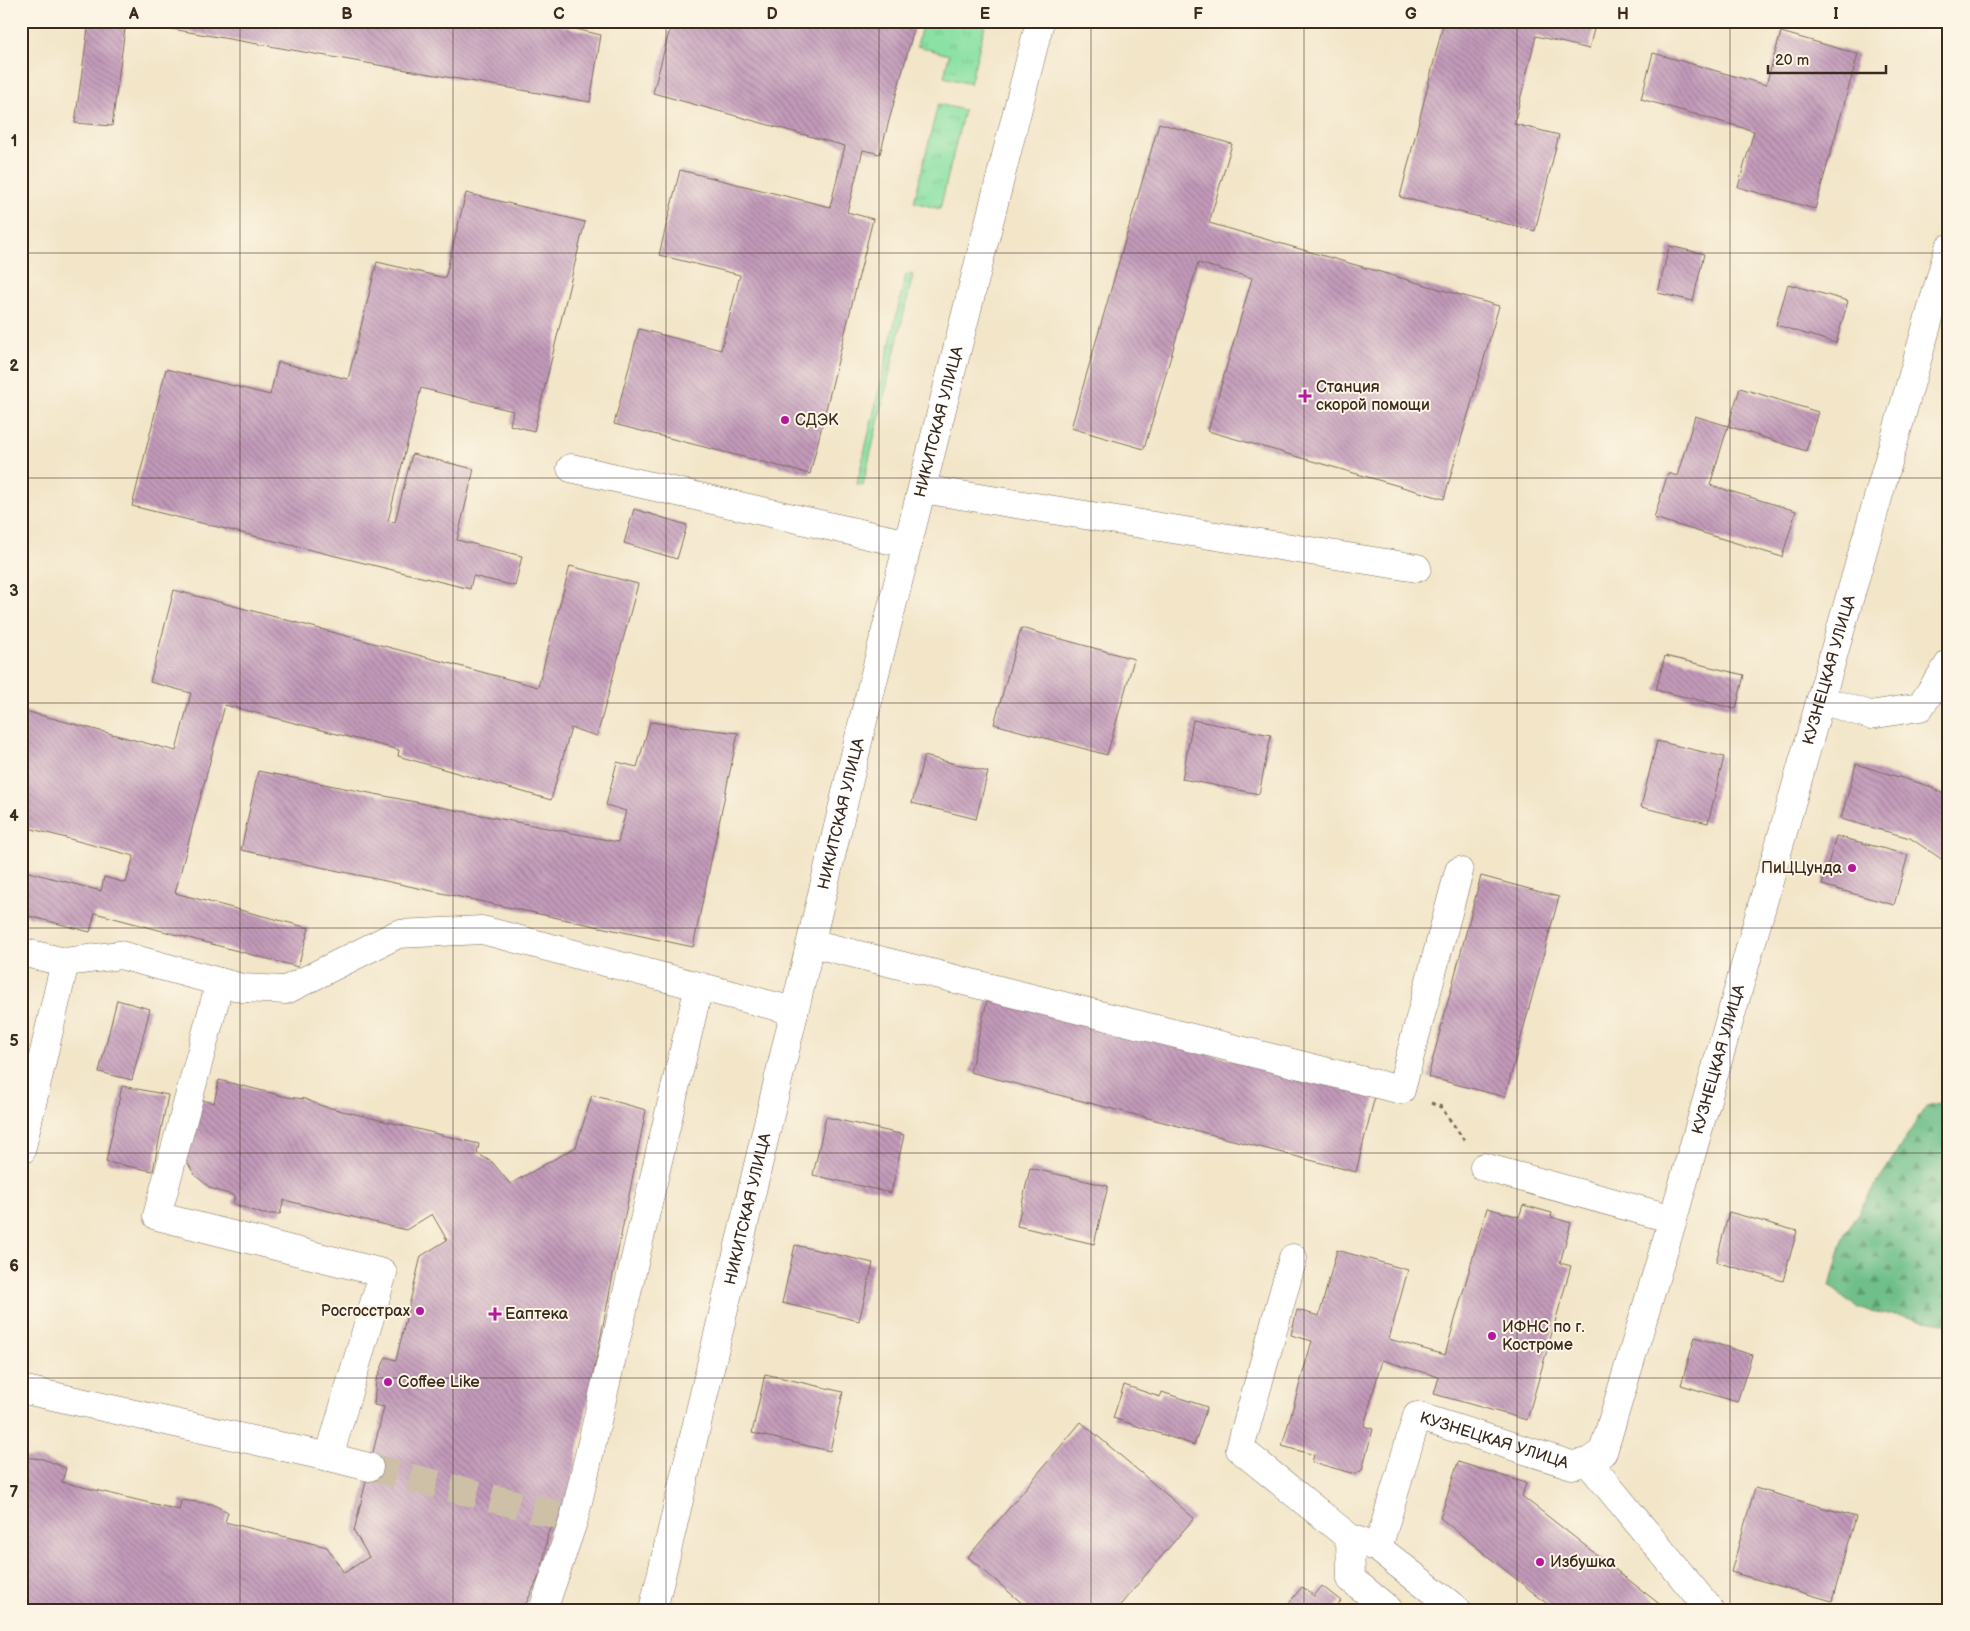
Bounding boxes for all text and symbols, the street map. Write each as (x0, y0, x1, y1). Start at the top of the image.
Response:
text: A (128, 5, 139, 24)
text: B (341, 5, 353, 24)
text: C (553, 5, 565, 24)
text: D (766, 5, 778, 24)
text: E (980, 5, 990, 24)
text: F (1193, 5, 1203, 24)
text: G (1405, 5, 1417, 24)
text: H (1617, 5, 1629, 24)
text: I (1833, 5, 1839, 24)
scale bar (1768, 42, 1885, 74)
text: 20 m (1775, 51, 1809, 70)
text: 1 (11, 132, 17, 151)
street label: НИКИТСКАЯ УЛИЦА (910, 344, 967, 499)
text: 2 (9, 357, 19, 376)
place label: Станция скорой помощи (1316, 378, 1430, 415)
marker: Станция скорой помощи (1298, 389, 1312, 403)
place label: СДЭК (795, 411, 839, 430)
marker: СДЭК (779, 414, 791, 426)
text: 3 (9, 582, 19, 601)
street label: КУЗНЕЦКАЯ УЛИЦА (1799, 593, 1859, 747)
street label: НИКИТСКАЯ УЛИЦА (814, 736, 868, 892)
text: 4 (9, 807, 19, 826)
place label: ПиЦЦунда (1761, 859, 1843, 878)
marker: ПиЦЦунда (1846, 862, 1858, 874)
street label: КУЗНЕЦКАЯ УЛИЦА (1688, 982, 1749, 1137)
text: 5 (9, 1032, 19, 1051)
street label: НИКИТСКАЯ УЛИЦА (721, 1131, 775, 1287)
text: 6 (9, 1257, 19, 1276)
place label: Росгосстрах (321, 1302, 410, 1321)
marker: Росгосстрах (414, 1305, 426, 1317)
place label: Еаптека (505, 1305, 569, 1324)
marker: Еаптека (489, 1308, 501, 1320)
place label: ИФНС по г. Костроме (1502, 1318, 1585, 1355)
marker: ИФНС по г. Костроме (1486, 1330, 1498, 1342)
place label: Coffee Like (398, 1373, 480, 1392)
marker: Coffee Like (382, 1376, 394, 1388)
street label: КУЗНЕЦКАЯ УЛИЦА (1418, 1408, 1571, 1473)
text: 7 (10, 1483, 19, 1502)
place label: Избушка (1550, 1553, 1616, 1572)
marker: Избушка (1534, 1556, 1546, 1568)

